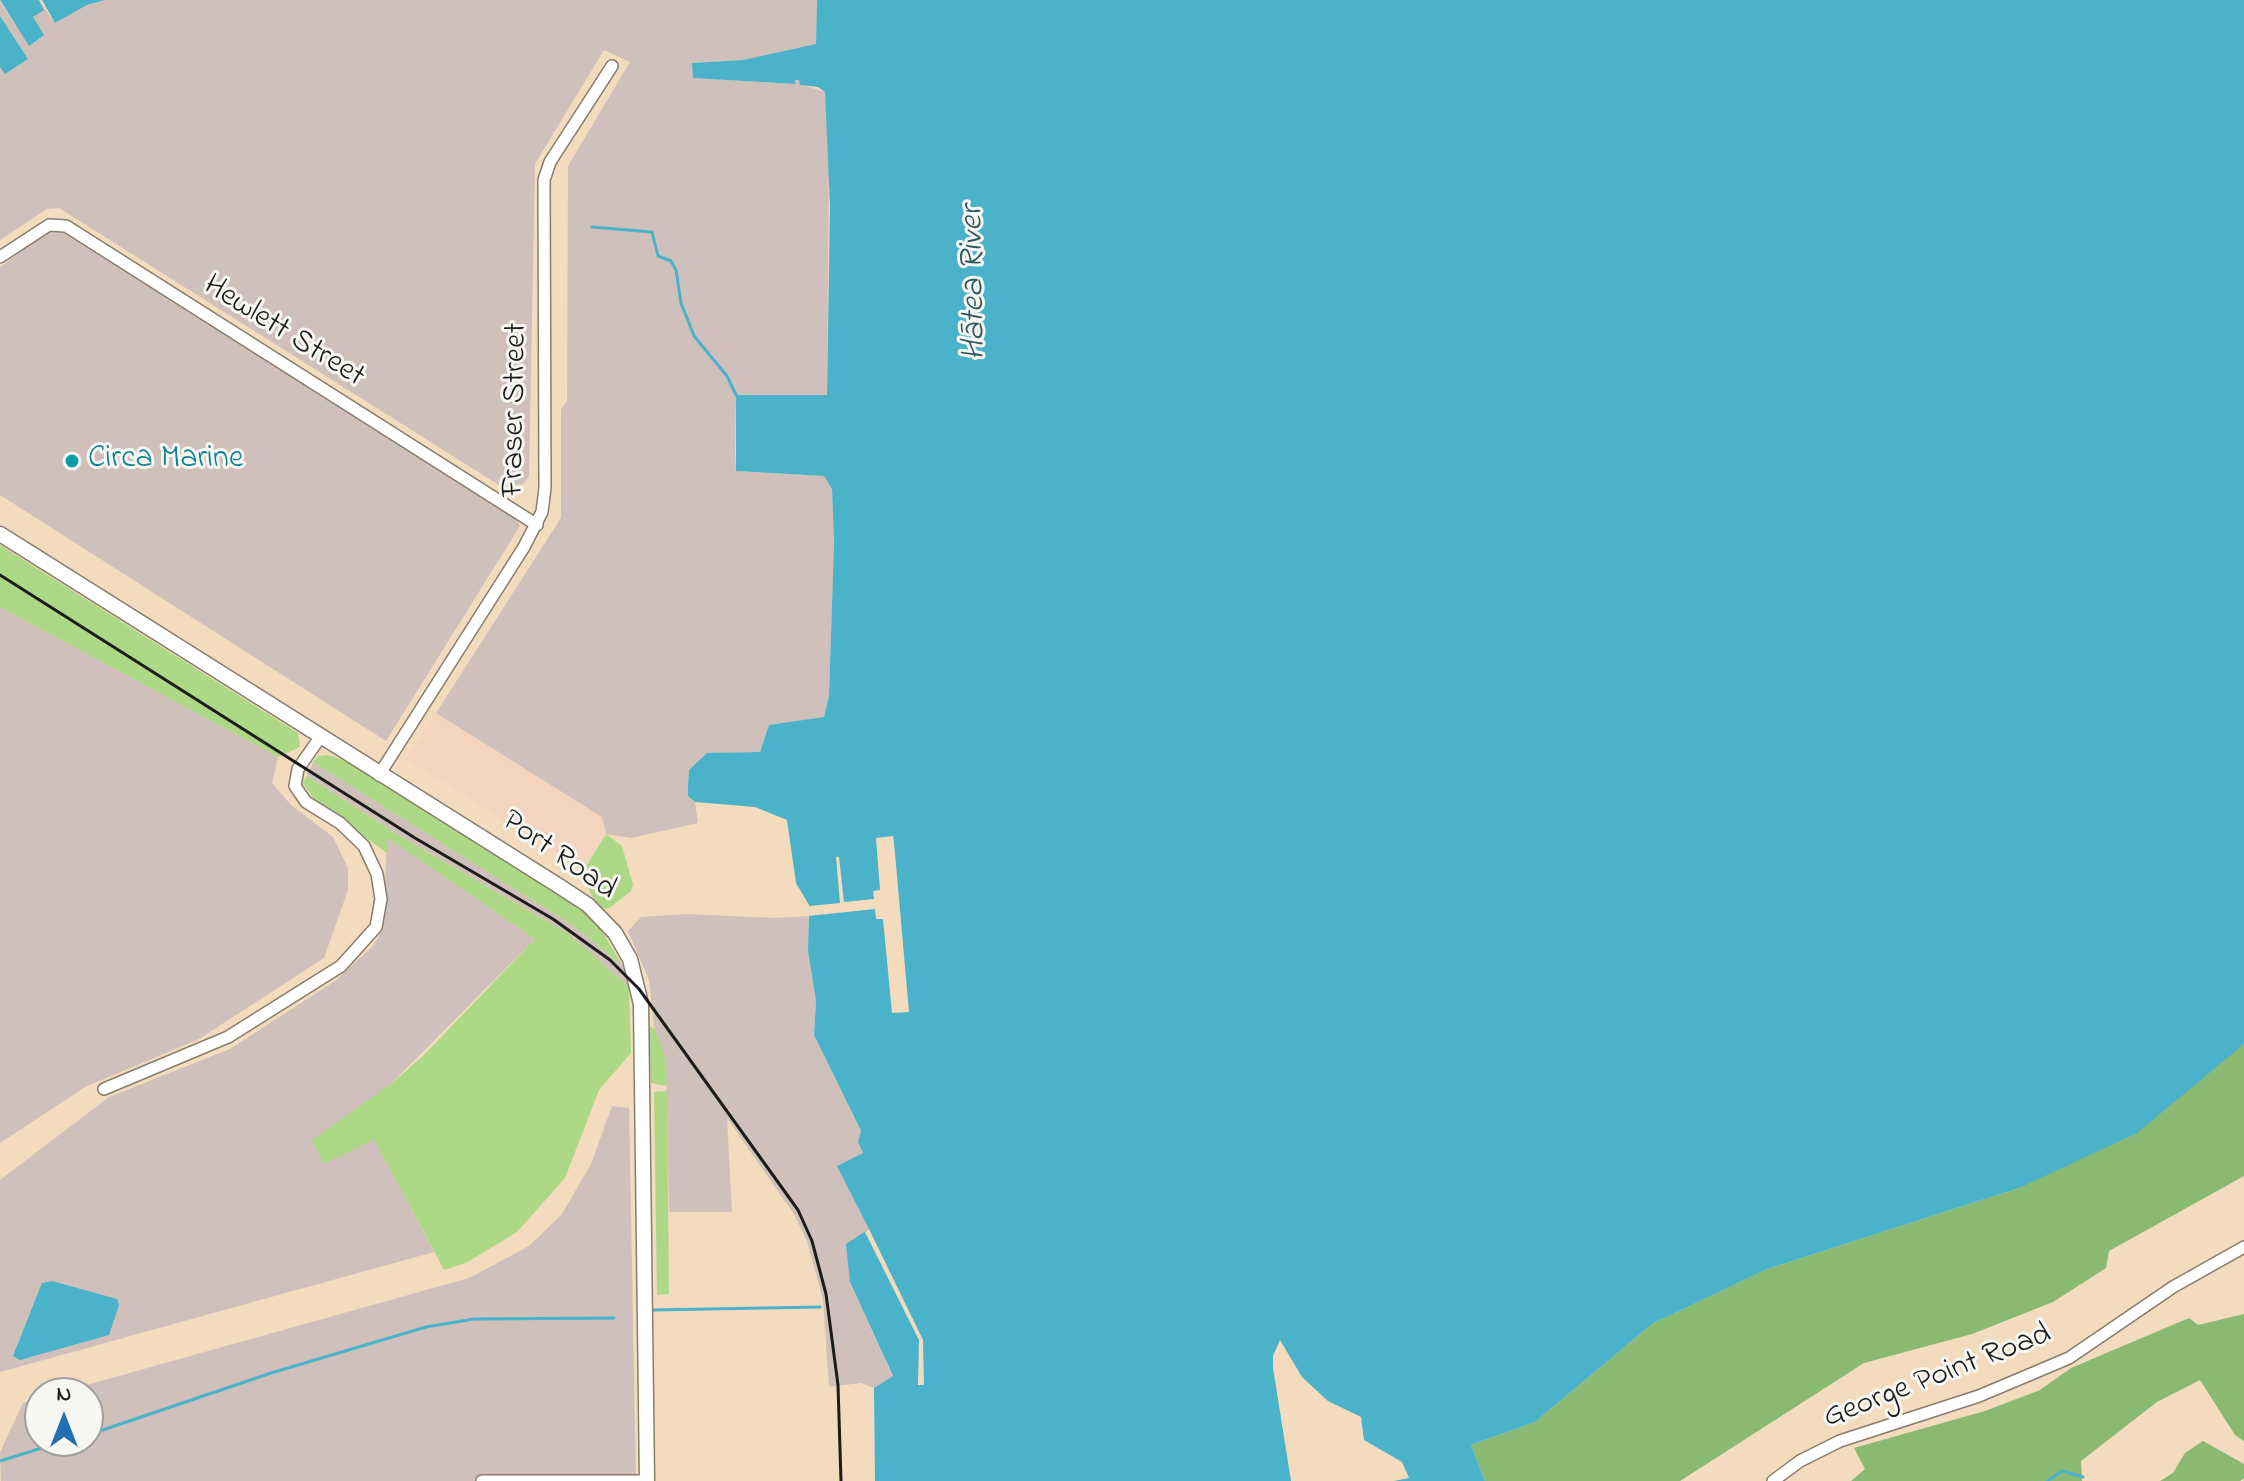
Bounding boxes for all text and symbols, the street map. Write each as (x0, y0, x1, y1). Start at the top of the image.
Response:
water label: Hātea River (954, 205, 998, 361)
street label: Hewlett Street (195, 268, 371, 398)
street label: Fraser Street (496, 322, 538, 498)
place label: Circa Marine (88, 442, 243, 480)
marker: Circa Marine (63, 452, 81, 470)
street label: Port Road (493, 804, 623, 910)
street label: George Point Road (1819, 1317, 2057, 1439)
north arrow (24, 1377, 104, 1457)
text: N (57, 1379, 71, 1411)

